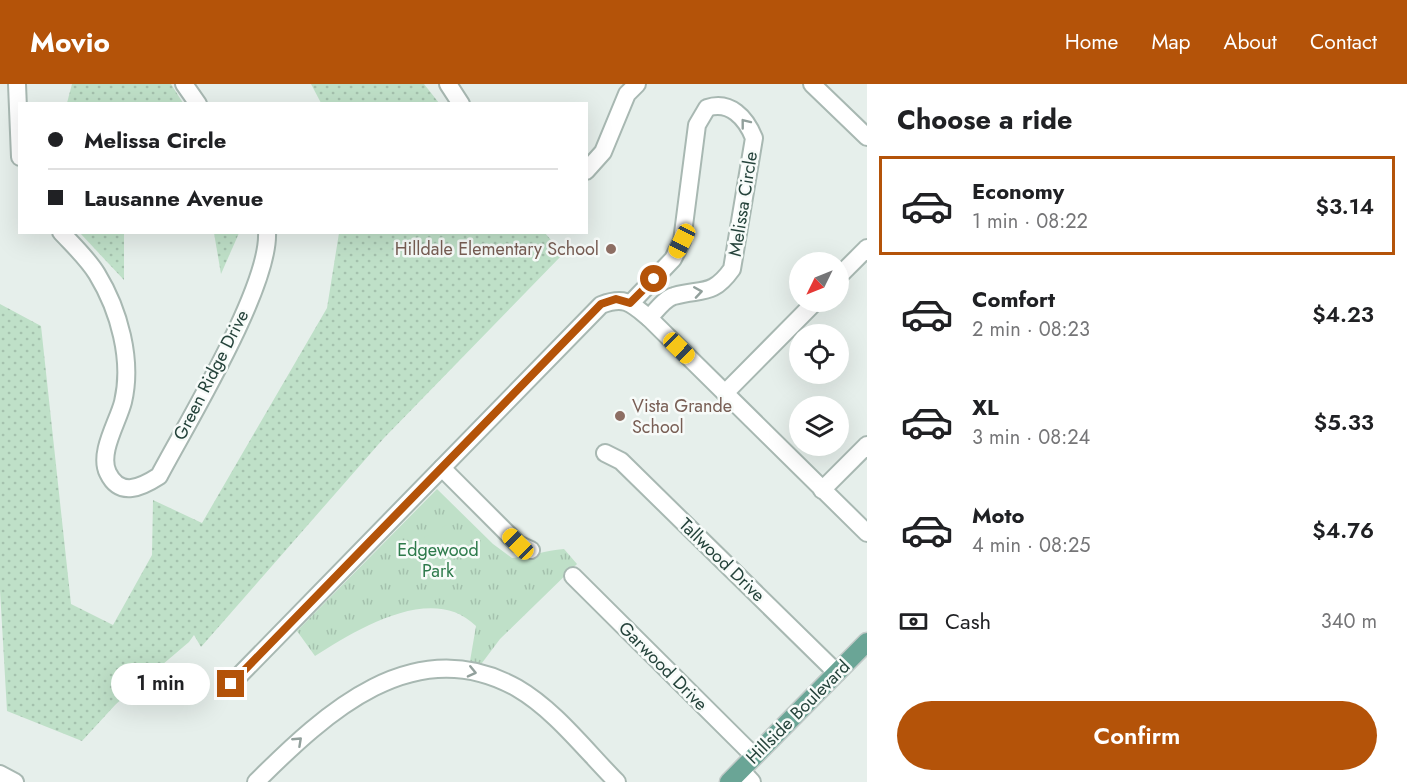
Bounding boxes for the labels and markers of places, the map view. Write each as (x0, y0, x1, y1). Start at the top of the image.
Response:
place label: Hilldale Elementary School (395, 236, 599, 262)
marker: Hilldale Elementary School (604, 242, 618, 256)
place label: Vista Grande School (632, 393, 732, 440)
marker: Vista Grande School (613, 409, 627, 423)

